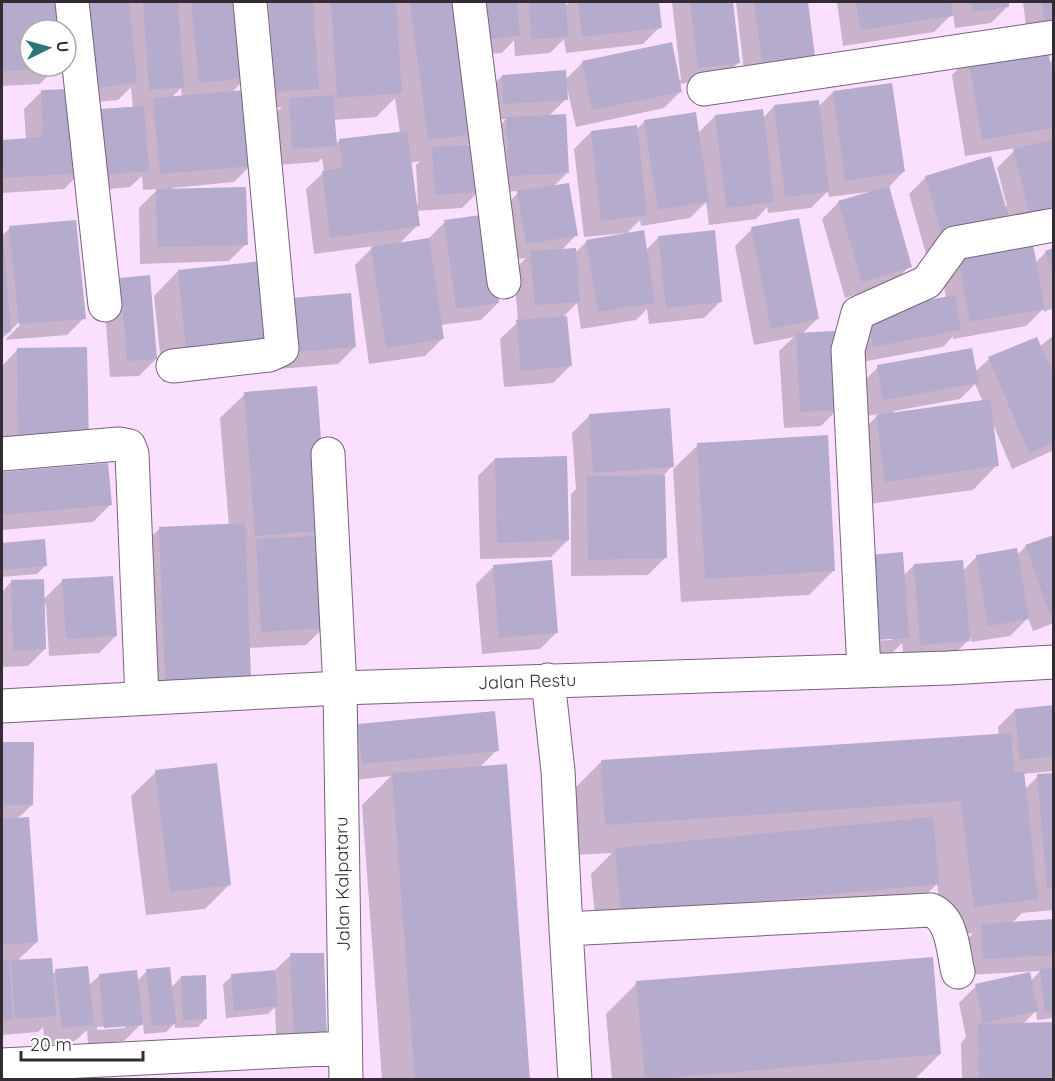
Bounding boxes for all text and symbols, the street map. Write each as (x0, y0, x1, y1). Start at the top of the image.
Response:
north arrow (18, 18, 78, 78)
text: U (52, 40, 73, 53)
street label: Jalan Restu (477, 668, 577, 694)
street label: Jalan Kalpataru (329, 816, 355, 952)
scale bar (21, 1024, 142, 1062)
text: 20 m (30, 1033, 72, 1056)

